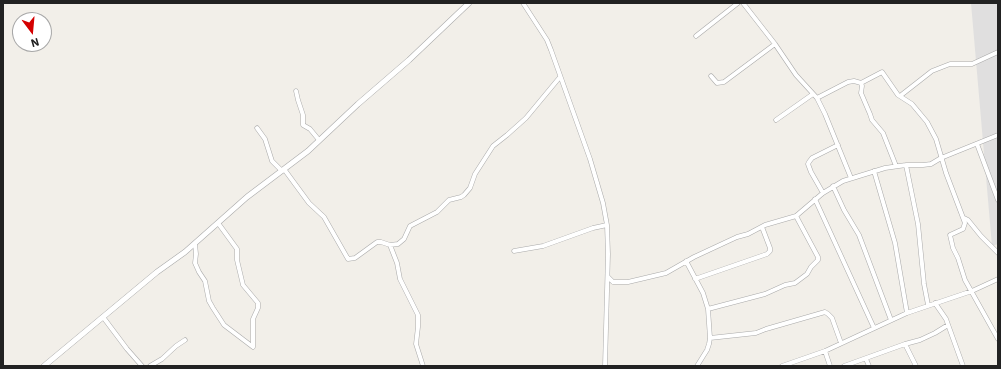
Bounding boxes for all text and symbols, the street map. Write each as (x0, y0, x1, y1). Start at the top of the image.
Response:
north arrow (12, 12, 52, 52)
text: N (29, 35, 41, 50)

